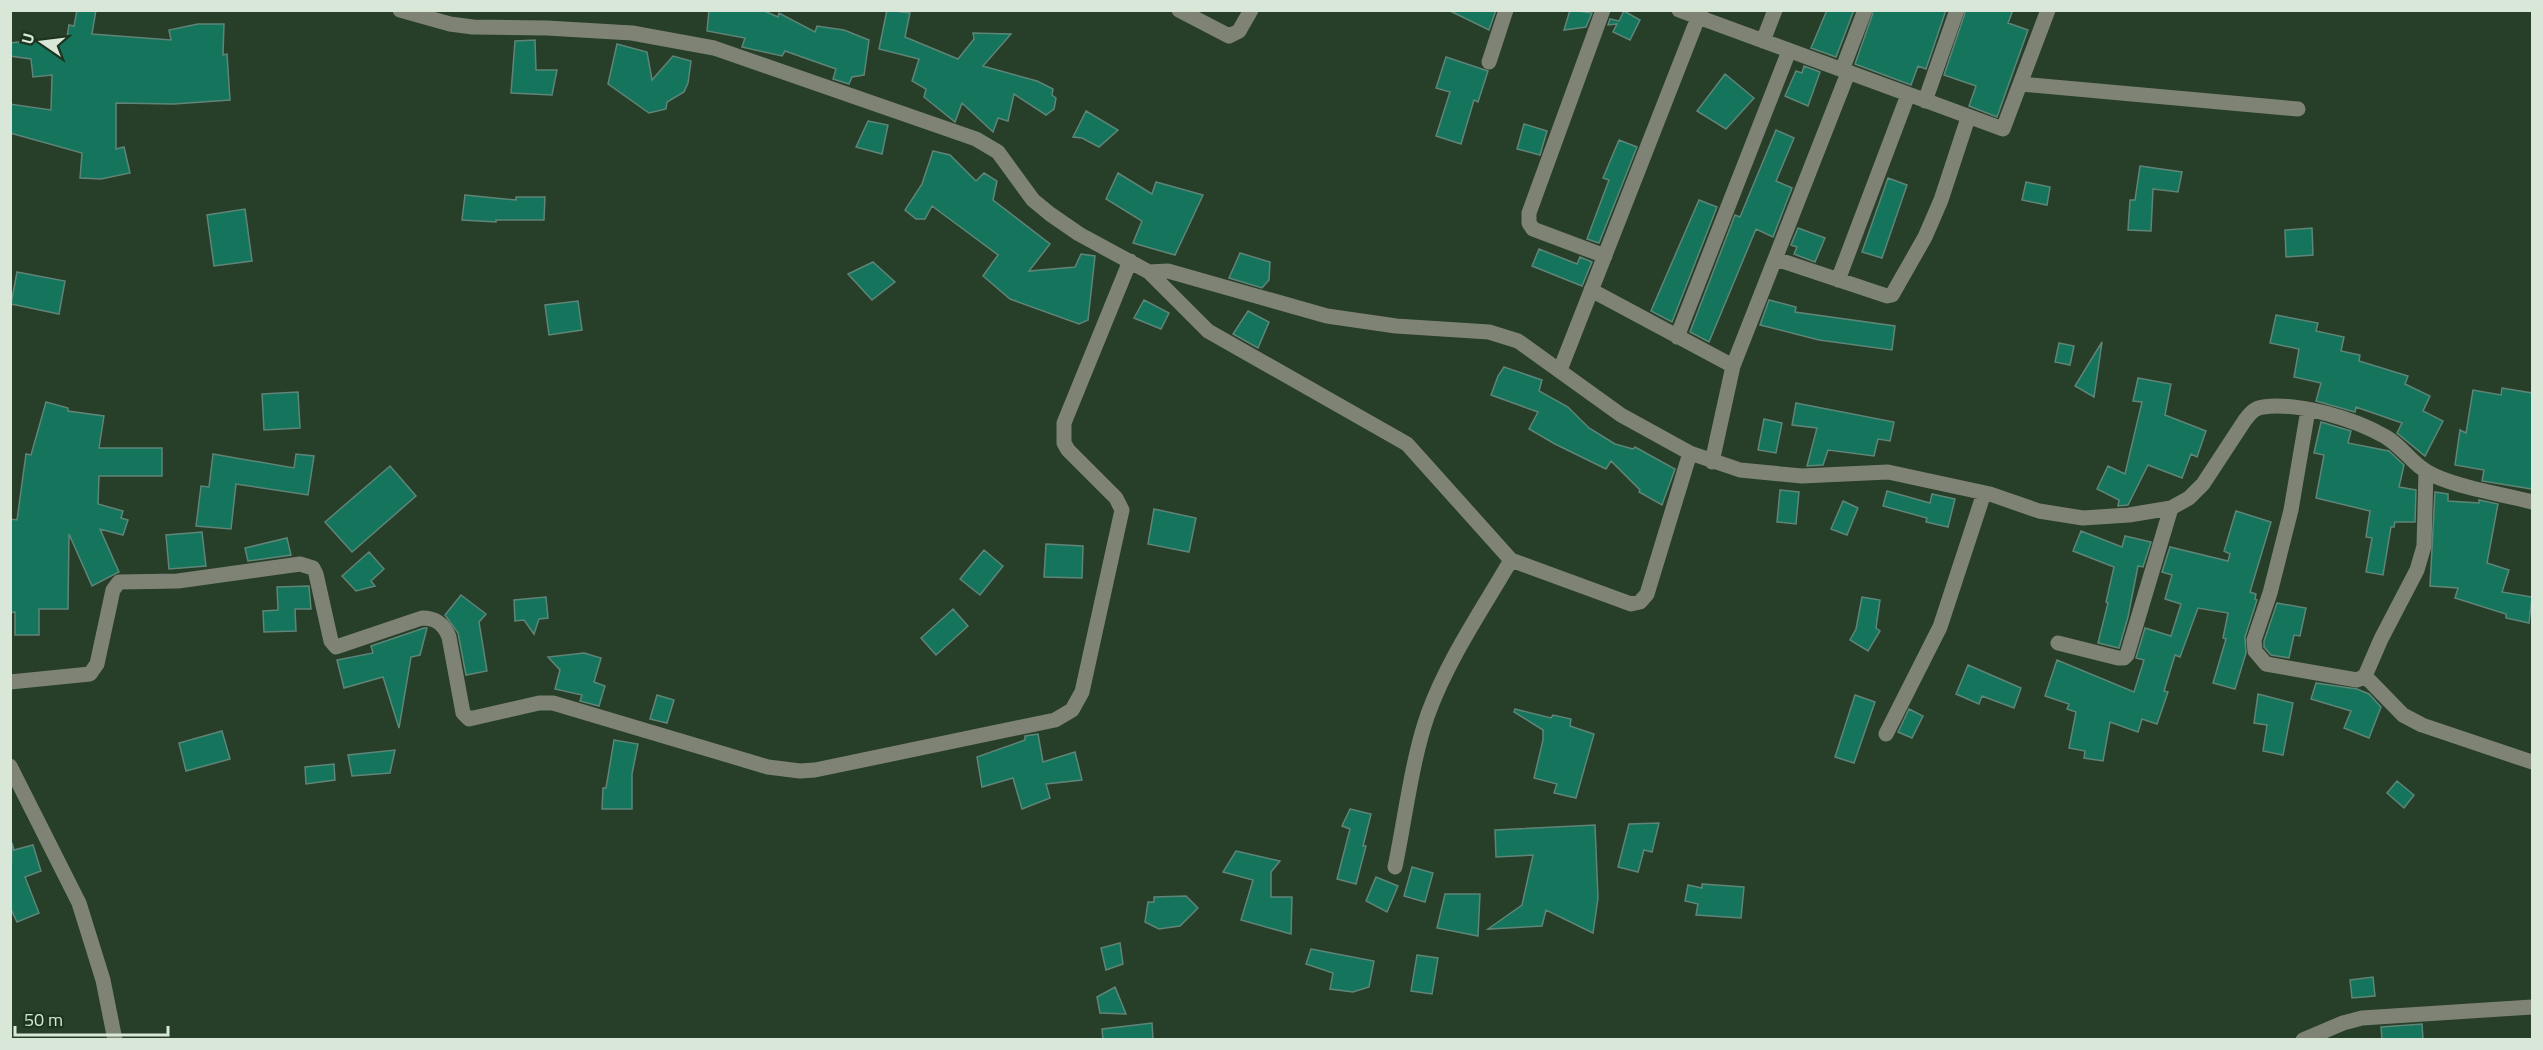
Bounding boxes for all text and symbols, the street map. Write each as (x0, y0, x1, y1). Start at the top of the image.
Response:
north arrow (12, 12, 72, 72)
text: U (15, 30, 40, 46)
scale bar (15, 999, 168, 1037)
text: 50 m (24, 1006, 63, 1033)

